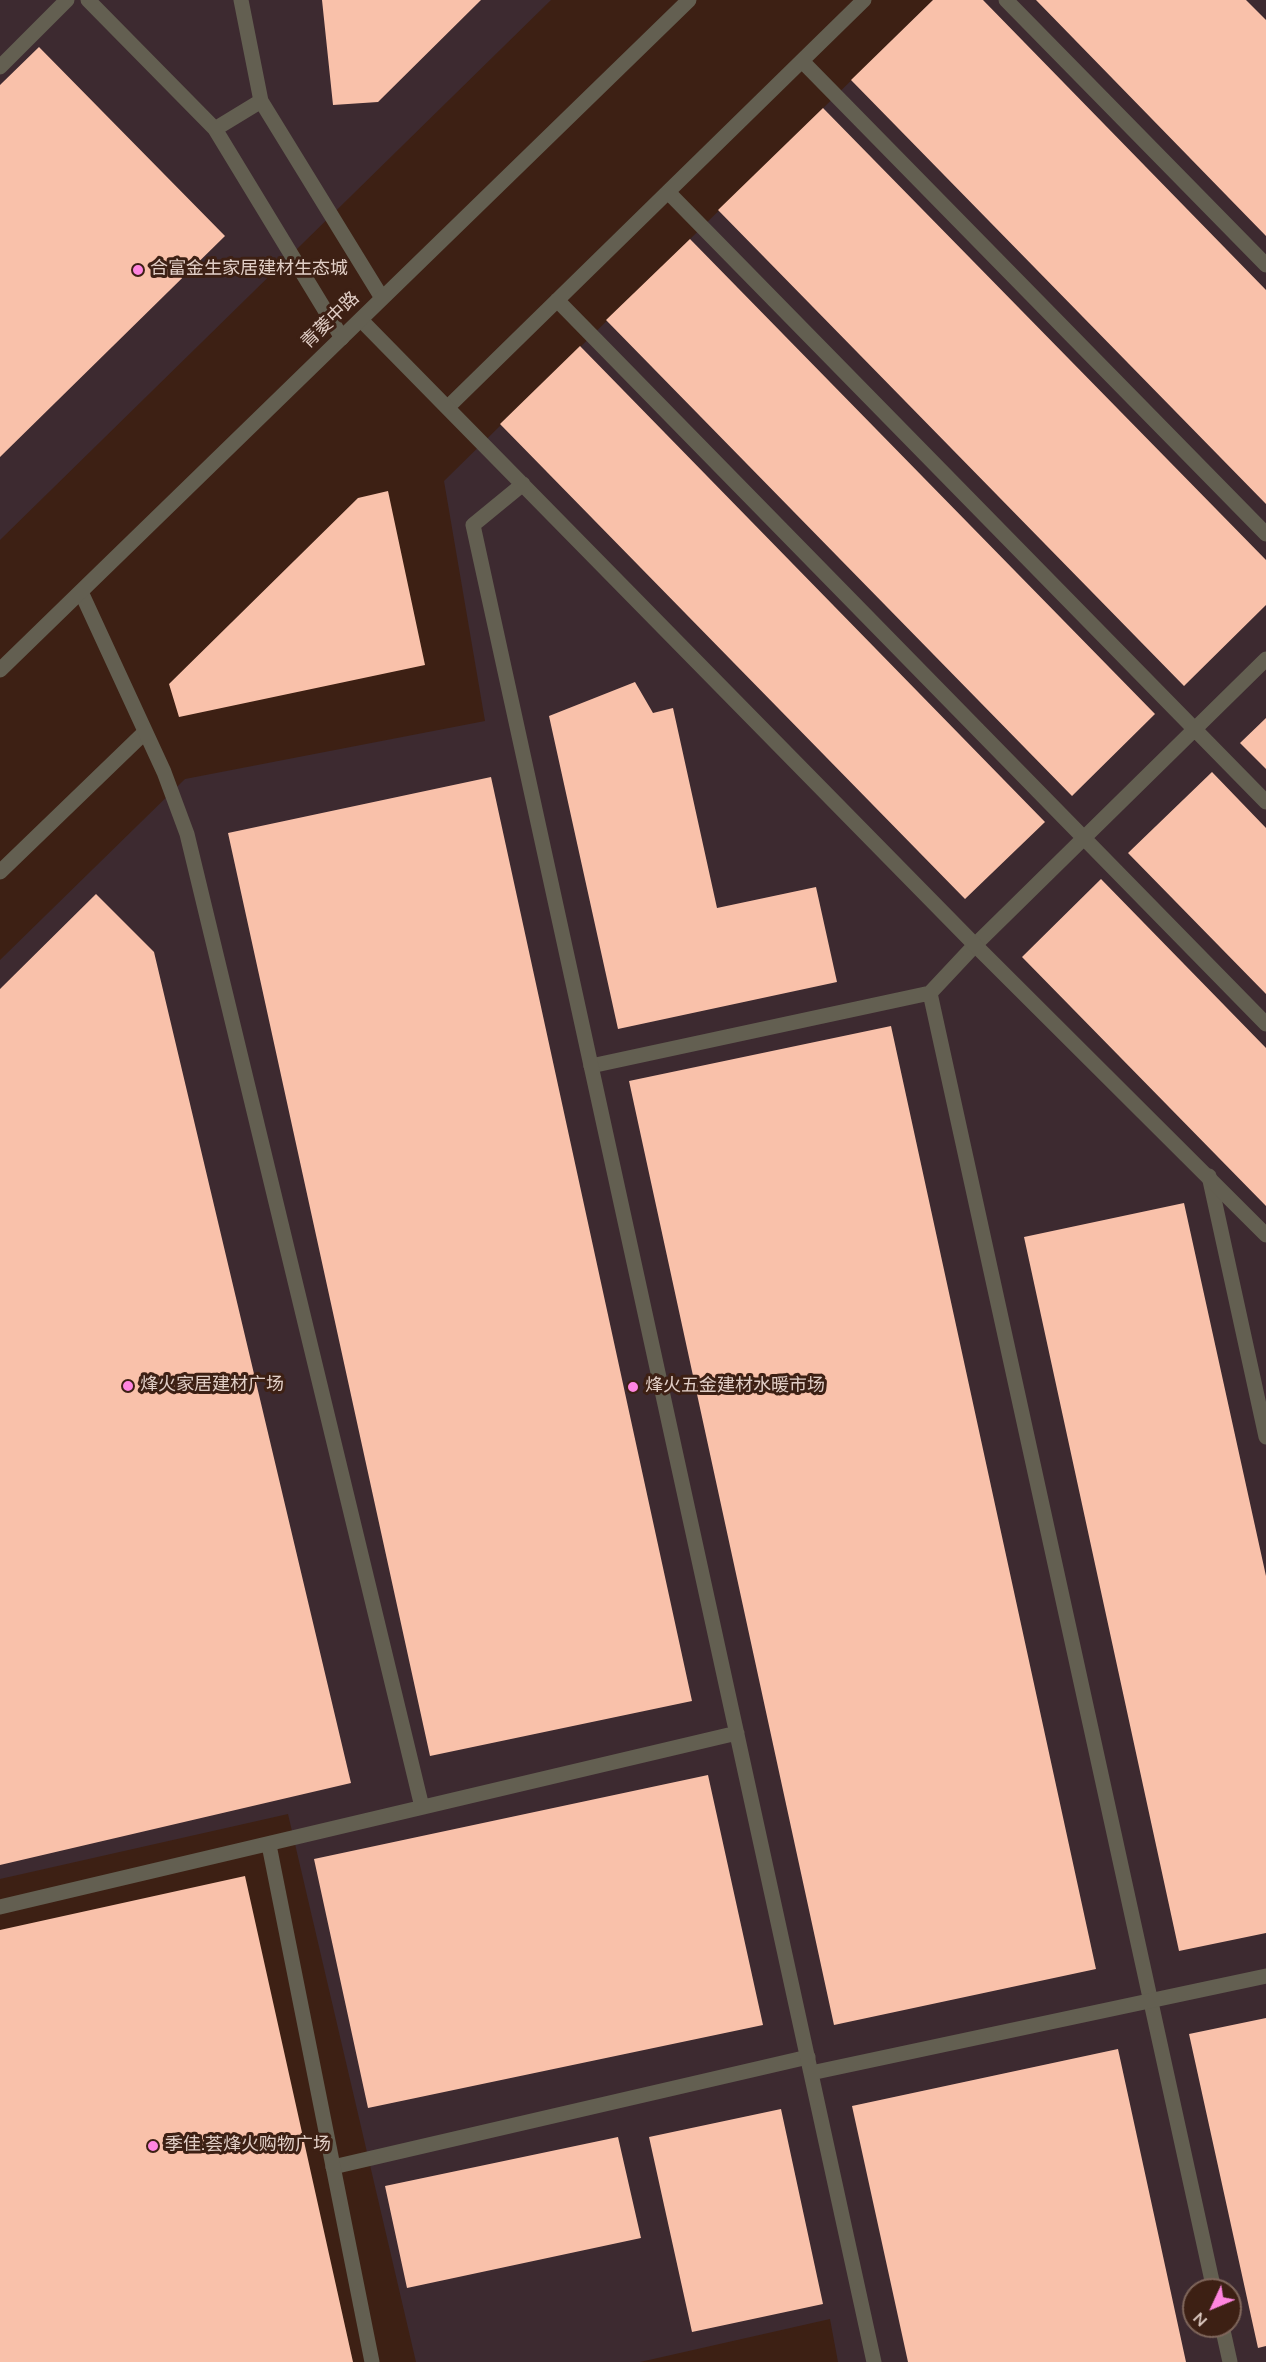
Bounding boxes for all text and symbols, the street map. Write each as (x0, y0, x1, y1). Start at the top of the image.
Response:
place label: 合富金生家居建材生态城 (150, 259, 348, 281)
marker: 合富金生家居建材生态城 (131, 263, 145, 277)
street label: 青菱中路 (298, 288, 364, 354)
place label: 烽火家居建材广场 (140, 1375, 284, 1397)
place label: 烽火五金建材水暖市场 (645, 1376, 825, 1398)
marker: 烽火家居建材广场 (121, 1379, 135, 1393)
marker: 烽火五金建材水暖市场 (626, 1380, 640, 1394)
place label: 季佳.荟烽火购物广场 (165, 2135, 331, 2157)
marker: 季佳.荟烽火购物广场 (146, 2139, 160, 2153)
north arrow (1182, 2278, 1242, 2338)
text: N (1188, 2307, 1213, 2331)

